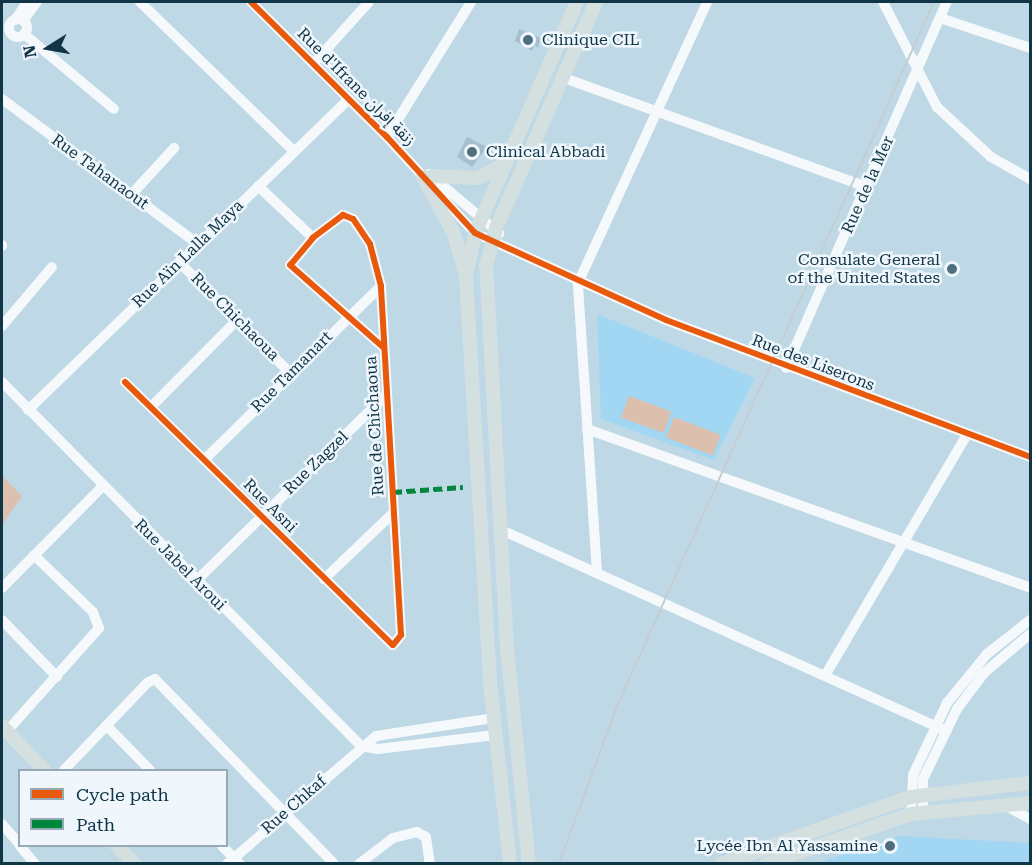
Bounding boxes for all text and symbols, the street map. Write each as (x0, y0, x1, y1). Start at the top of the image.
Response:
north arrow (18, 18, 78, 78)
street label: Rue d'Ifrane زنقة إفران (293, 24, 419, 150)
place label: Clinique CIL (542, 30, 639, 50)
marker: Clinique CIL (519, 31, 537, 49)
text: N (19, 44, 40, 59)
street label: Rue Tahanaout (48, 130, 152, 214)
street label: Rue de la Mer (838, 133, 898, 237)
place label: Clinical Abbadi (486, 142, 605, 162)
marker: Clinical Abbadi (463, 143, 481, 161)
street label: Rue Aïn Lalla Maya (129, 196, 247, 312)
place label: Consulate General of the United States (788, 250, 940, 288)
marker: Consulate General of the United States (945, 262, 959, 276)
street label: Rue Chichaoua (187, 269, 283, 365)
street label: Rue Tamanart (247, 327, 337, 417)
street label: Rue des Liserons (749, 331, 877, 395)
street label: Rue de Chichaoua (362, 356, 388, 496)
street label: Rue Zagzel (280, 427, 352, 499)
street label: Rue Asni (239, 475, 301, 537)
street label: Rue Jabel Aroui (130, 515, 230, 615)
legend (18, 769, 228, 847)
street label: Rue Chkaf (258, 772, 330, 838)
text: Cycle path (76, 784, 169, 805)
text: Path (76, 814, 115, 835)
place label: Lycée Ibn Al Yassamine (697, 836, 878, 856)
marker: Lycée Ibn Al Yassamine (883, 839, 897, 853)

